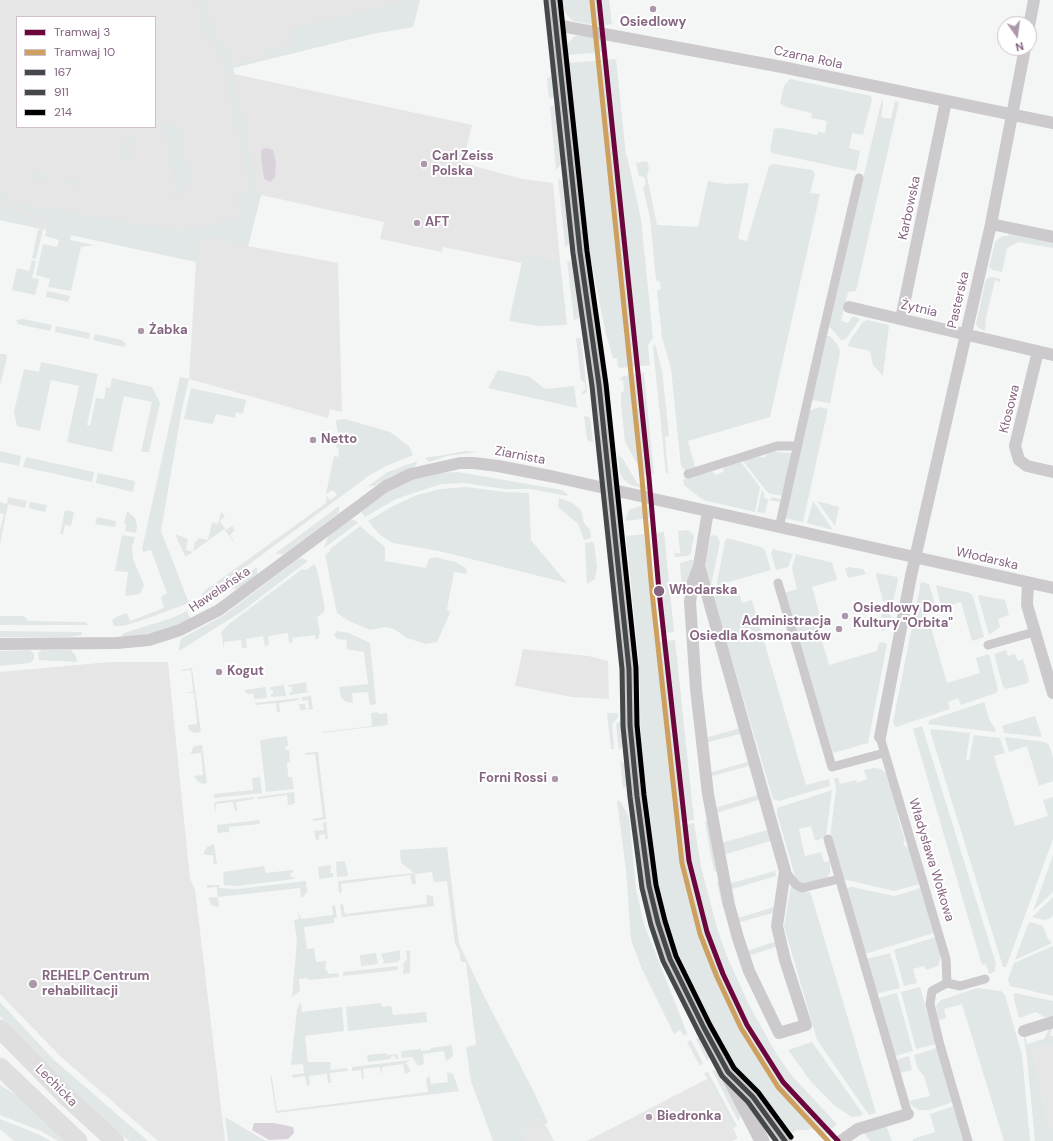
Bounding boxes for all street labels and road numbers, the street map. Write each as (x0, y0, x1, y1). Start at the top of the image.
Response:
street label: Czarna Rola (772, 43, 844, 73)
street label: Karbowska (896, 175, 924, 241)
street label: Pasterska (945, 270, 973, 330)
street label: Żytnia (899, 297, 939, 321)
street label: Kłosowa (996, 383, 1024, 435)
street label: Ziarnista (493, 443, 547, 469)
street label: Włodarska (954, 544, 1020, 574)
street label: Hawelańska (186, 564, 254, 616)
street label: Władysława Wołkowa (905, 796, 957, 924)
street label: Lechicka (32, 1062, 80, 1110)

